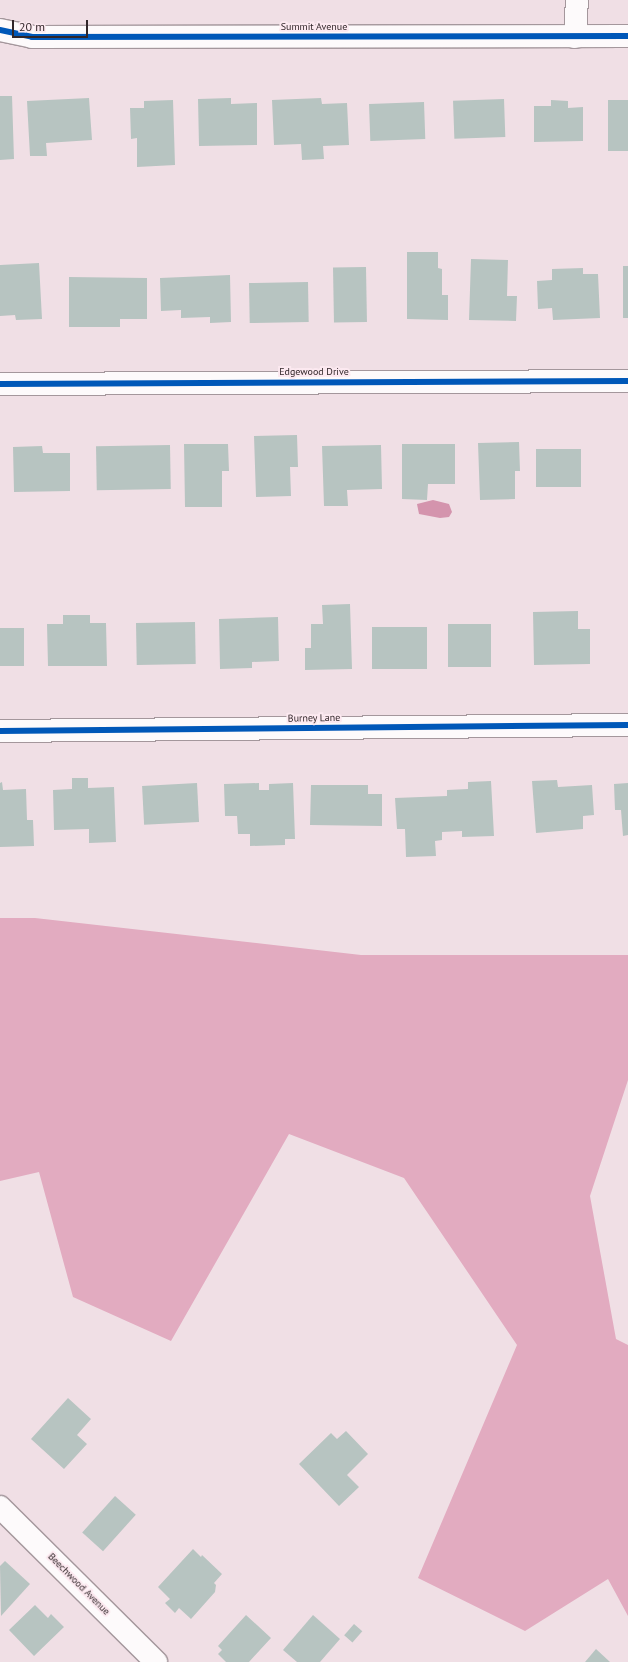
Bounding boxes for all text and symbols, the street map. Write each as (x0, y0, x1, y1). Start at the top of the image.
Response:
scale bar (14, 12, 90, 38)
text: 20 m (19, 19, 45, 34)
street label: Summit Avenue (281, 21, 347, 33)
street label: Edgewood Drive (279, 366, 349, 378)
street label: Burney Lane (288, 712, 340, 724)
street label: Beechwood Avenue (45, 1550, 113, 1618)

